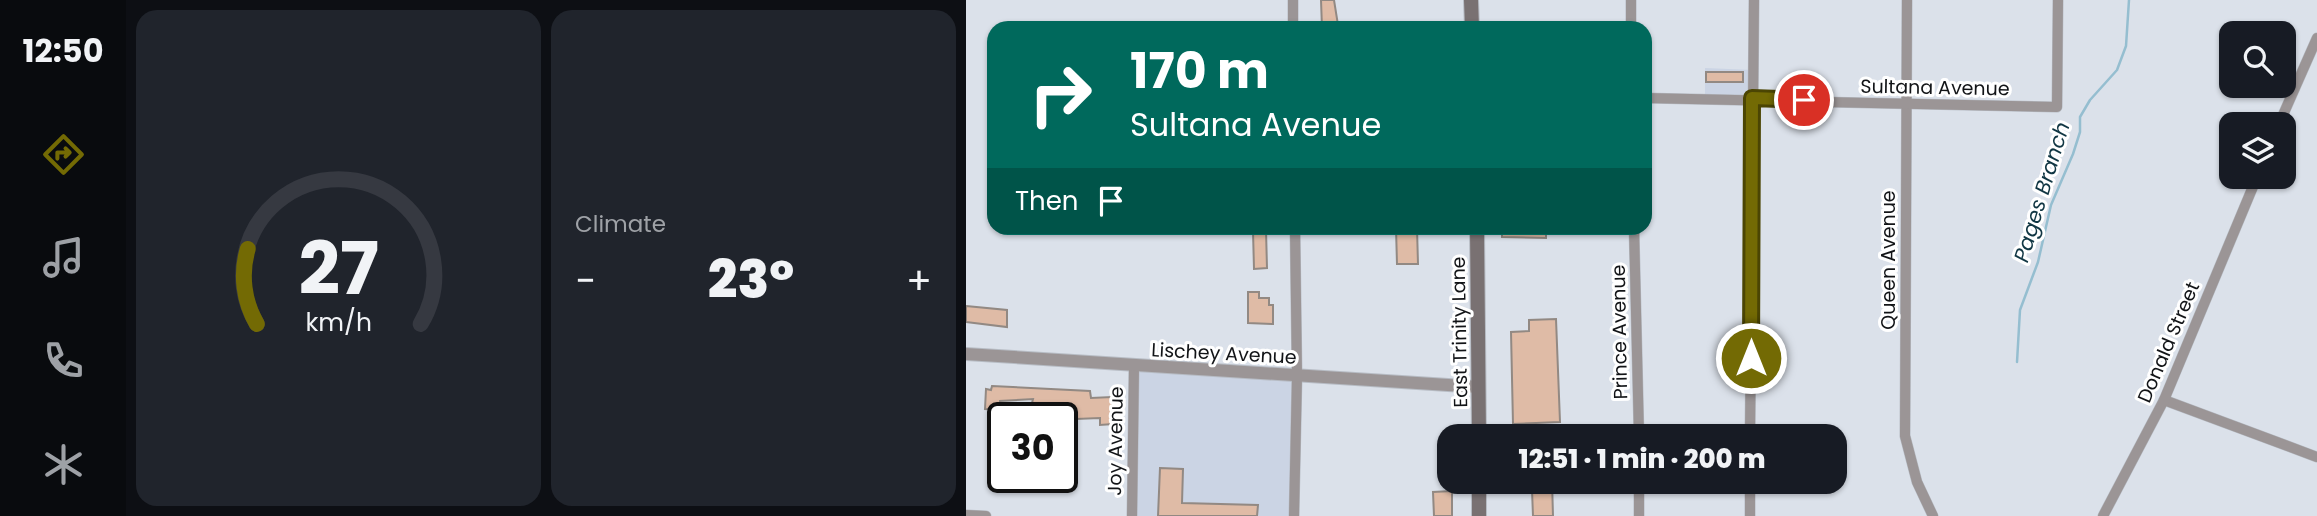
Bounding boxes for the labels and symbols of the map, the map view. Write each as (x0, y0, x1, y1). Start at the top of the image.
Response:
pin (1774, 70, 1834, 130)
street label: Sultana Avenue (1860, 73, 2010, 102)
water label: Pages Branch (2006, 118, 2077, 266)
street label: Queen Avenue (1875, 190, 1902, 330)
street label: East Trinity Lane (1445, 256, 1474, 408)
street label: Prince Avenue (1605, 264, 1634, 400)
street label: Donald Street (2131, 278, 2206, 407)
position arrow (1714, 321, 1788, 395)
street label: Lischey Avenue (1151, 336, 1297, 371)
street label: Joy Avenue (1101, 386, 1130, 496)
speed limit sign: 30 (987, 402, 1078, 493)

